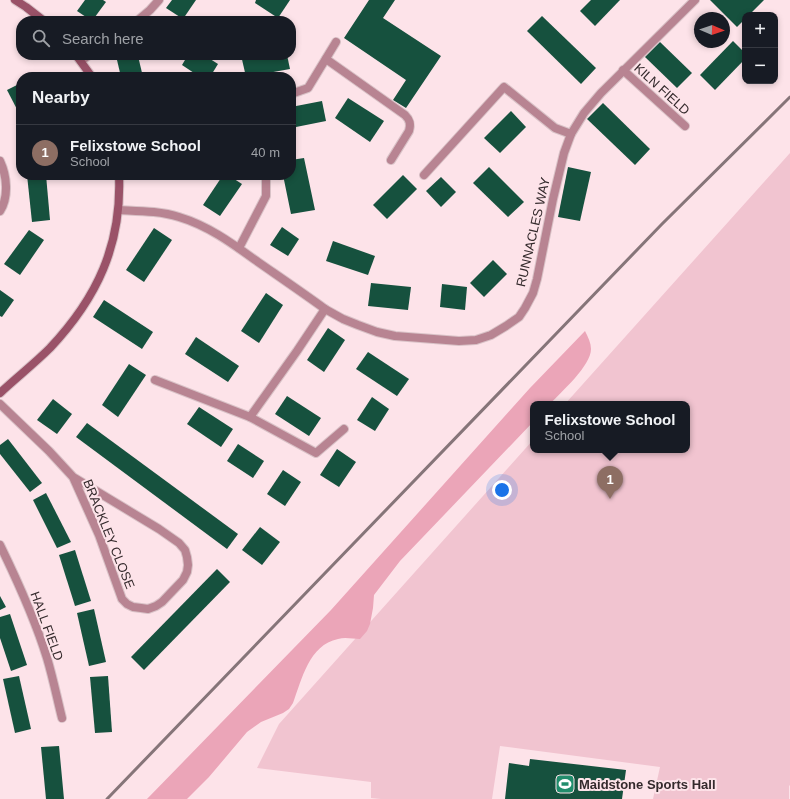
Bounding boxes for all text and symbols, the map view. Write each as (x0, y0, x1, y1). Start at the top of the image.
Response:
north arrow (694, 12, 730, 48)
map controls (742, 12, 778, 84)
button: + (742, 12, 778, 48)
search box (16, 16, 296, 60)
icon: search (30, 27, 52, 49)
text: Search here (62, 30, 144, 47)
button: − (742, 48, 778, 84)
street label: KILN FIELD (631, 60, 693, 118)
text: Nearby (32, 88, 90, 107)
text: Felixstowe School (70, 137, 201, 154)
text: 1 (41, 145, 49, 160)
text: 40 m (251, 145, 280, 160)
text: School (70, 154, 110, 169)
street label: RUNNACLES WAY (513, 175, 553, 288)
popup (530, 401, 690, 453)
text: Felixstowe School (545, 411, 675, 428)
text: School (545, 428, 584, 443)
pin: 1 (597, 466, 623, 499)
street label: BRACKLEY CLOSE (80, 477, 138, 591)
your location (492, 480, 512, 500)
street label: HALL FIELD (28, 589, 66, 663)
sports icon: Maidstone Sports Hall (554, 773, 576, 795)
place label: Maidstone Sports Hall (579, 777, 716, 792)

